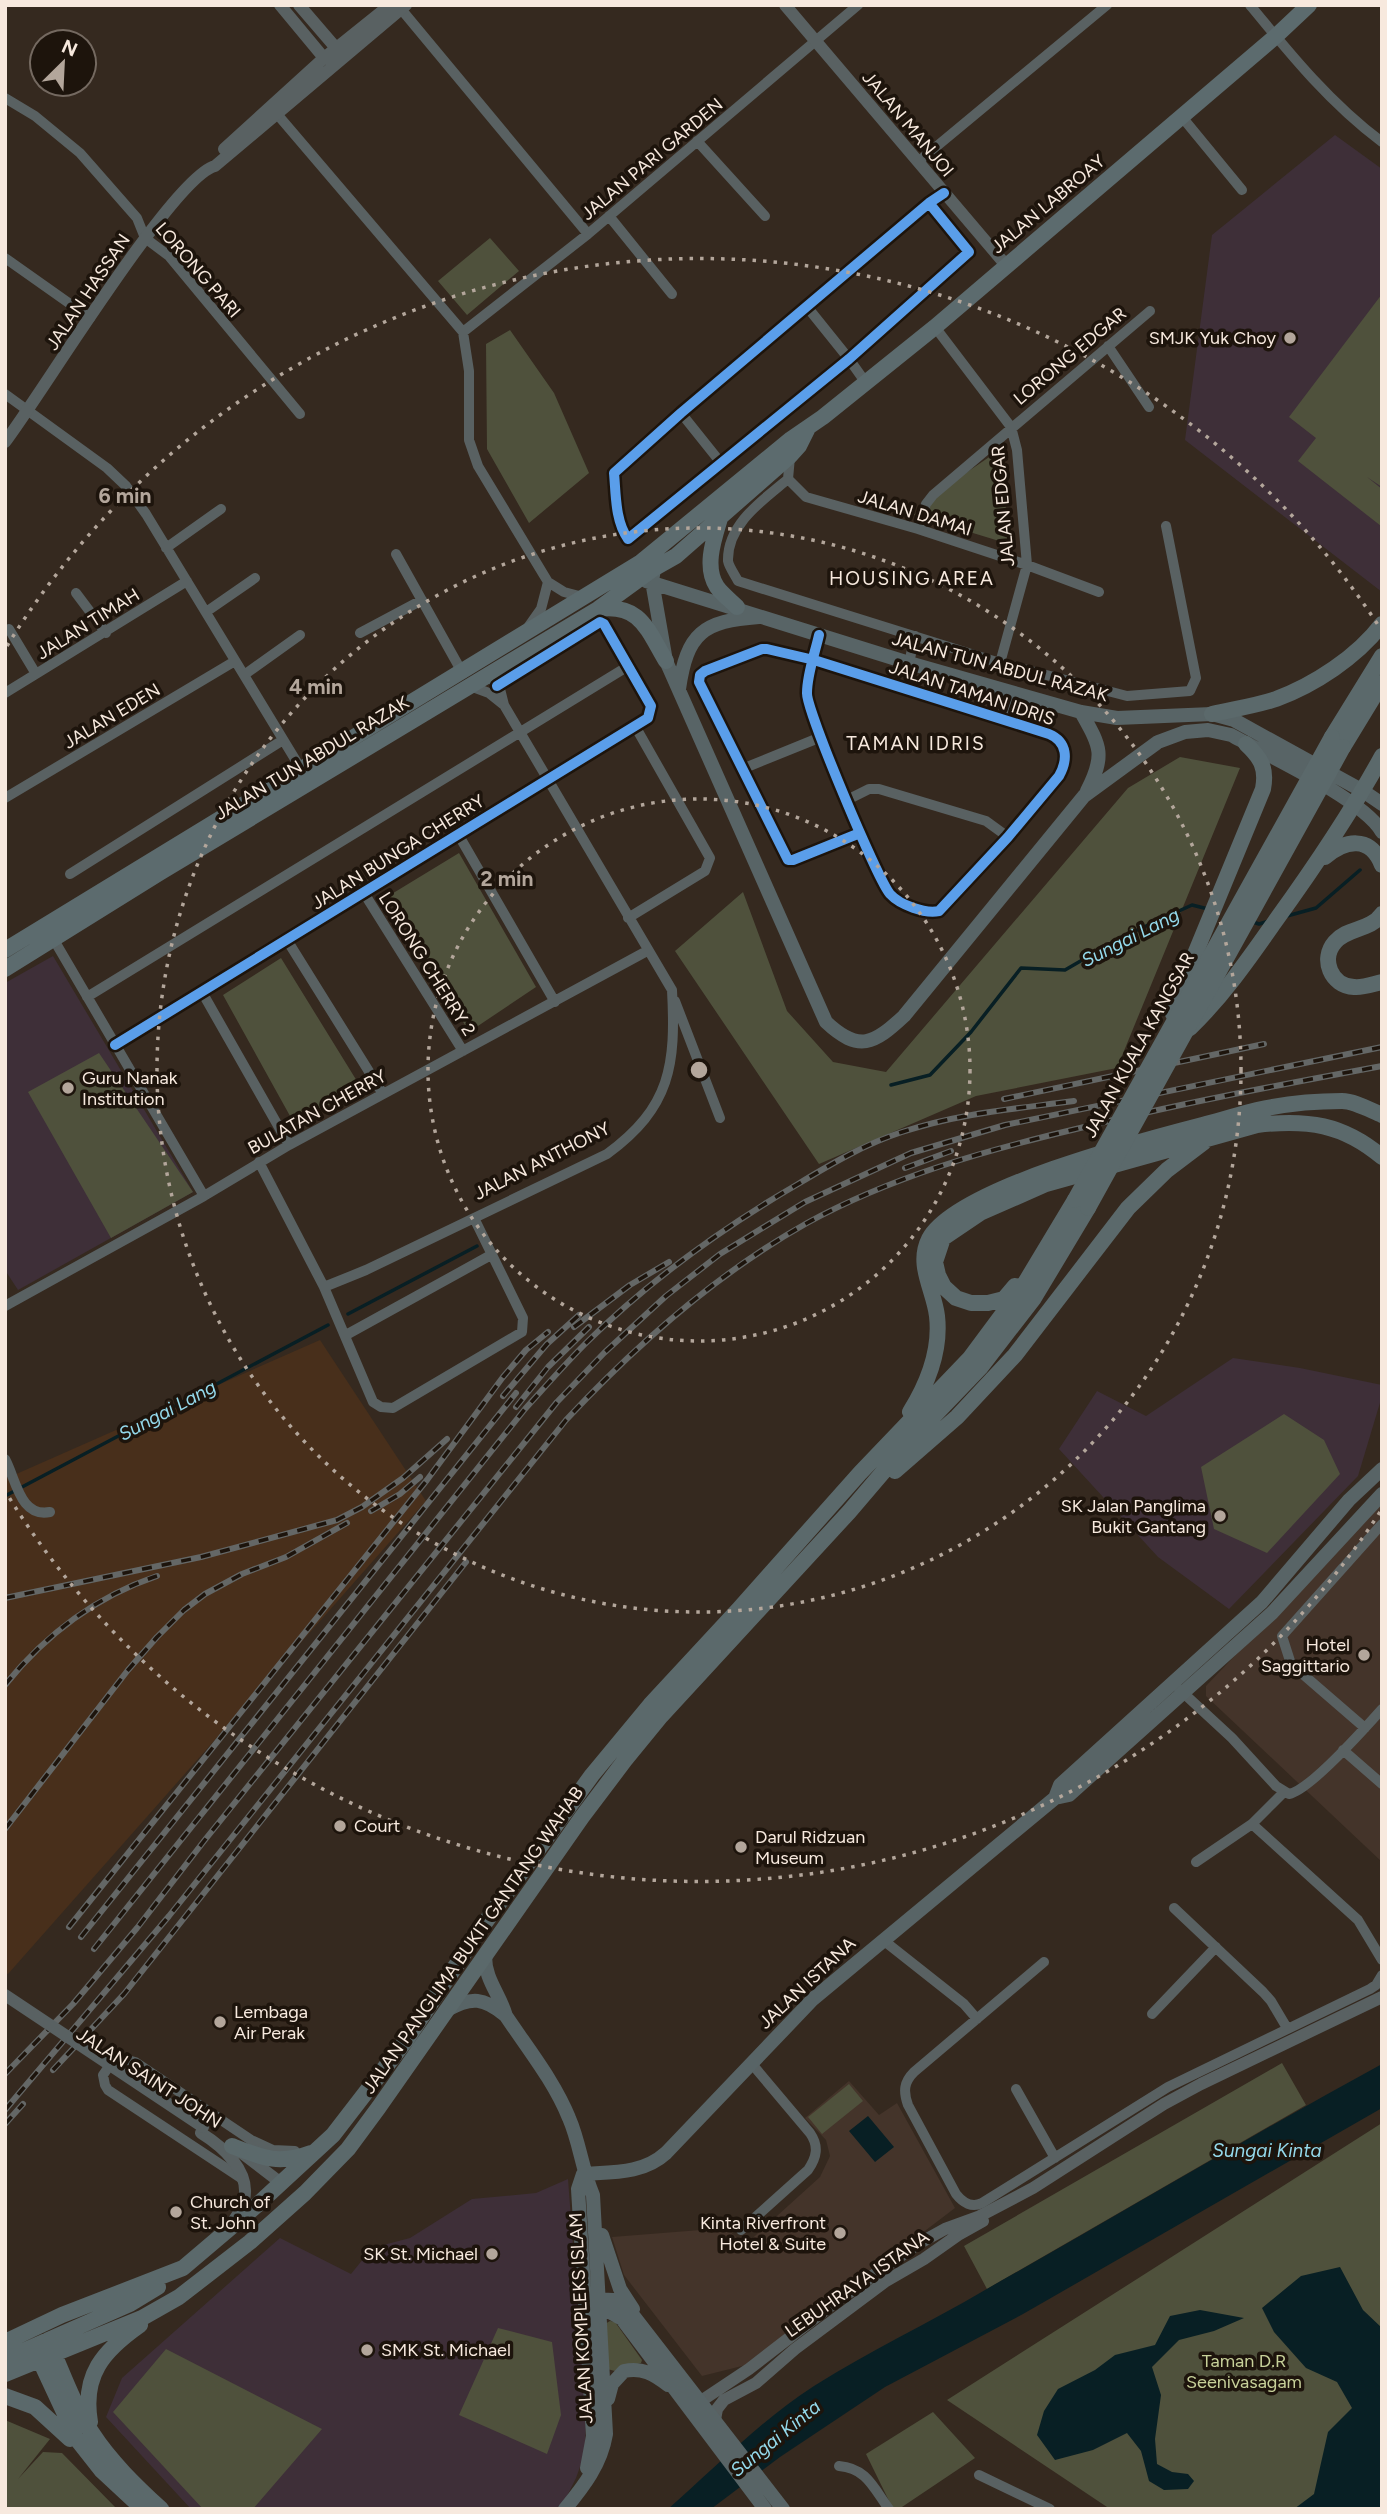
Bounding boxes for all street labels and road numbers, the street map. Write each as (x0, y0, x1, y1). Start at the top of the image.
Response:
street label: JALAN MANJOI (858, 67, 958, 181)
street label: JALAN PARI GARDEN (577, 93, 727, 225)
street label: JALAN LABROAY (987, 150, 1110, 258)
street label: LORONG PARI (151, 218, 245, 322)
street label: JALAN HASSAN (41, 230, 135, 354)
street label: LORONG EDGAR (1009, 302, 1131, 410)
street label: JALAN EDGAR (987, 445, 1019, 567)
street label: JALAN DAMAI (855, 485, 975, 541)
street label: JALAN TIMAH (33, 584, 143, 664)
street label: JALAN TUN ABDUL RAZAK (890, 628, 1110, 706)
street label: JALAN TAMAN IDRIS (887, 656, 1057, 730)
street label: JALAN EDEN (60, 678, 164, 754)
street label: JALAN TUN ABDUL RAZAK (211, 691, 413, 825)
street label: JALAN BUNGA CHERRY (307, 790, 489, 914)
street label: LORONG CHERRY 2 (374, 888, 480, 1040)
street label: JALAN KUALA KANGSAR (1079, 948, 1199, 1142)
street label: BULATAN CHERRY (244, 1065, 390, 1159)
street label: JALAN ANTHONY (470, 1117, 614, 1205)
street label: JALAN PANGLIMA BUKIT GANTANG WAHAB (358, 1782, 588, 2098)
street label: JALAN ISTANA (754, 1933, 860, 2033)
street label: JALAN SAINT JOHN (72, 2023, 226, 2133)
street label: JALAN KOMPLEKS ISLAM (564, 2212, 598, 2424)
street label: LEBUHRAYA ISTANA (781, 2226, 933, 2342)

